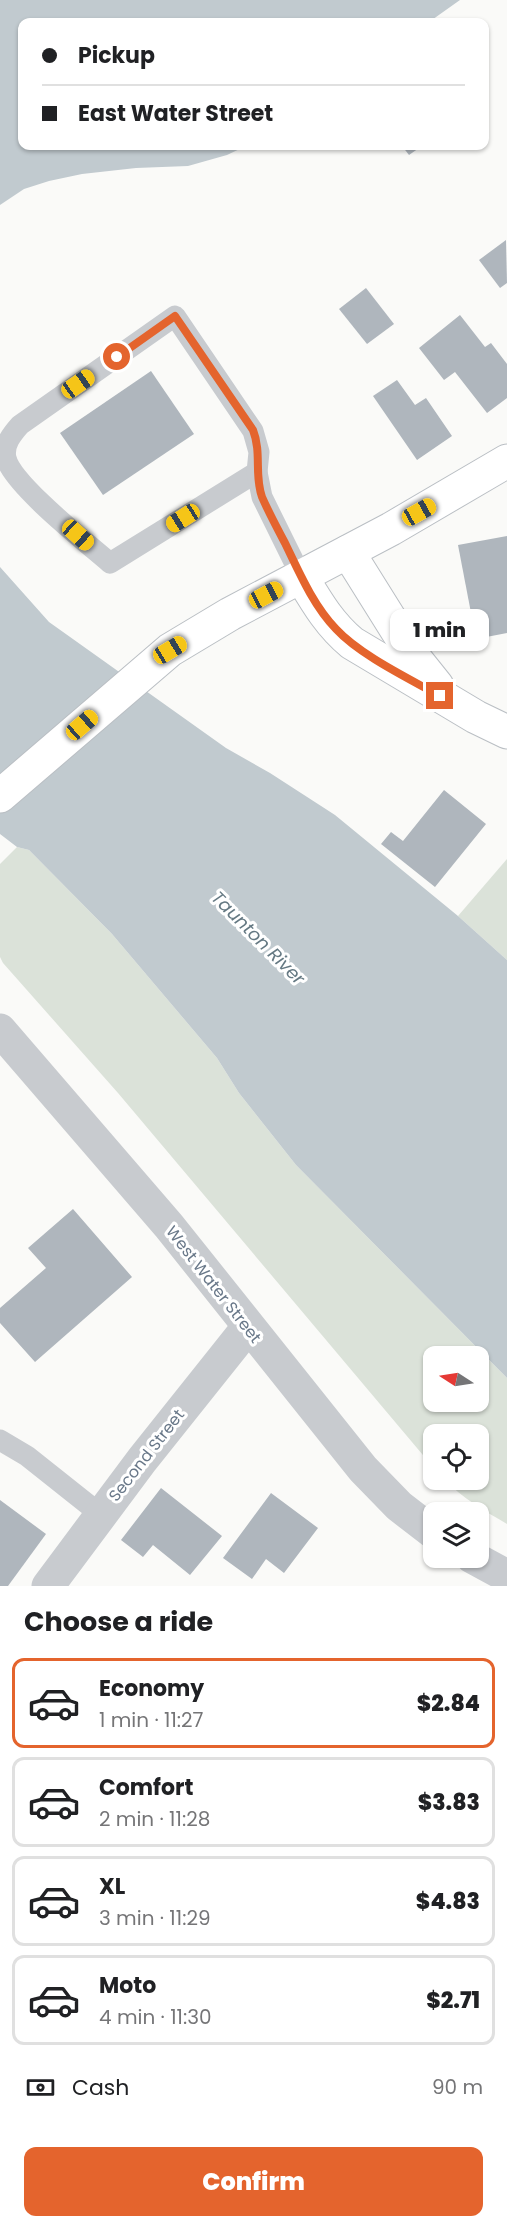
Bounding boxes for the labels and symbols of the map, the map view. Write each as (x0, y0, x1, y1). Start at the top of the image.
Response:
route start (103, 343, 130, 370)
car (58, 366, 98, 402)
car (399, 495, 439, 529)
car (163, 501, 203, 535)
car (59, 516, 97, 554)
car (246, 579, 286, 611)
callout: 1 min (390, 609, 490, 651)
car (150, 633, 190, 667)
route end (426, 682, 453, 709)
car (63, 706, 101, 744)
water label: Taunton River (206, 885, 312, 991)
street label: West Water Street (160, 1221, 267, 1348)
north arrow (423, 1346, 489, 1412)
street label: Second Street (103, 1404, 190, 1506)

